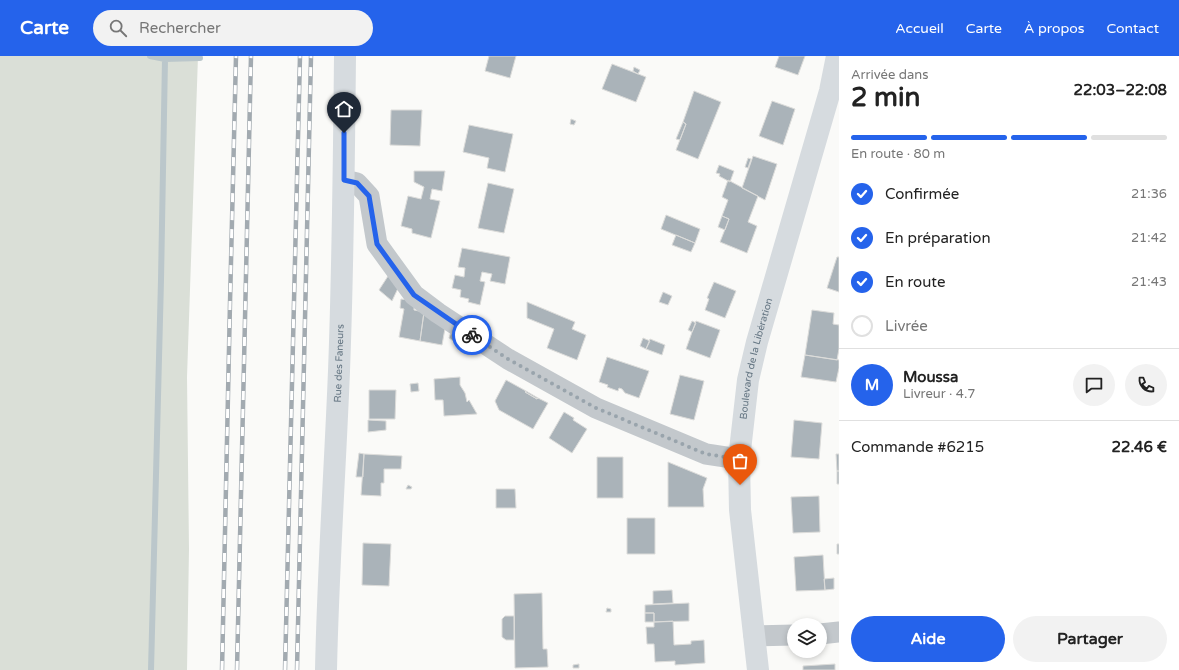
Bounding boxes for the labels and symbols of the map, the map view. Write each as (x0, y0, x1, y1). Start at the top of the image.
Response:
pin (327, 92, 361, 133)
street label: Boulevard de la Libération (738, 297, 775, 420)
courier (452, 315, 492, 355)
street label: Rue des Faneurs (332, 324, 347, 403)
pin (723, 444, 757, 485)

